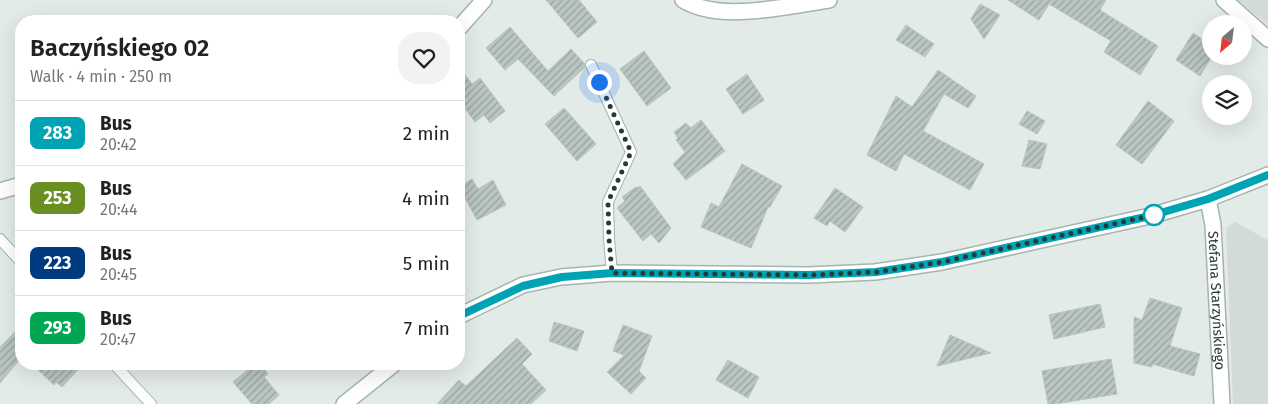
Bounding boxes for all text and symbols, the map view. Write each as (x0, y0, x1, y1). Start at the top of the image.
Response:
north arrow (1202, 15, 1252, 65)
map controls (1202, 15, 1252, 125)
button: heart (398, 32, 450, 84)
text: Baczyńskiego 02 (30, 34, 209, 62)
text: Walk · 4 min · 250 m (30, 67, 172, 86)
your location (587, 70, 612, 95)
button: layers (1202, 75, 1252, 125)
text: Bus (100, 112, 132, 135)
text: 283 (43, 122, 72, 144)
text: 2 min (403, 122, 450, 145)
text: 20:42 (100, 135, 137, 154)
text: Bus (100, 177, 132, 200)
text: 253 (43, 187, 72, 209)
text: 4 min (402, 187, 450, 210)
text: 20:44 (100, 200, 138, 219)
unlabelled marker (1143, 204, 1165, 226)
street label: Stefana Starzyńskiego (1205, 231, 1229, 370)
text: Bus (100, 242, 132, 265)
text: 223 (44, 252, 71, 274)
text: 5 min (403, 252, 450, 275)
text: 20:45 (100, 265, 137, 284)
text: Bus (100, 307, 132, 330)
text: 293 (43, 317, 72, 339)
text: 7 min (404, 317, 450, 340)
text: 20:47 (100, 330, 136, 349)

